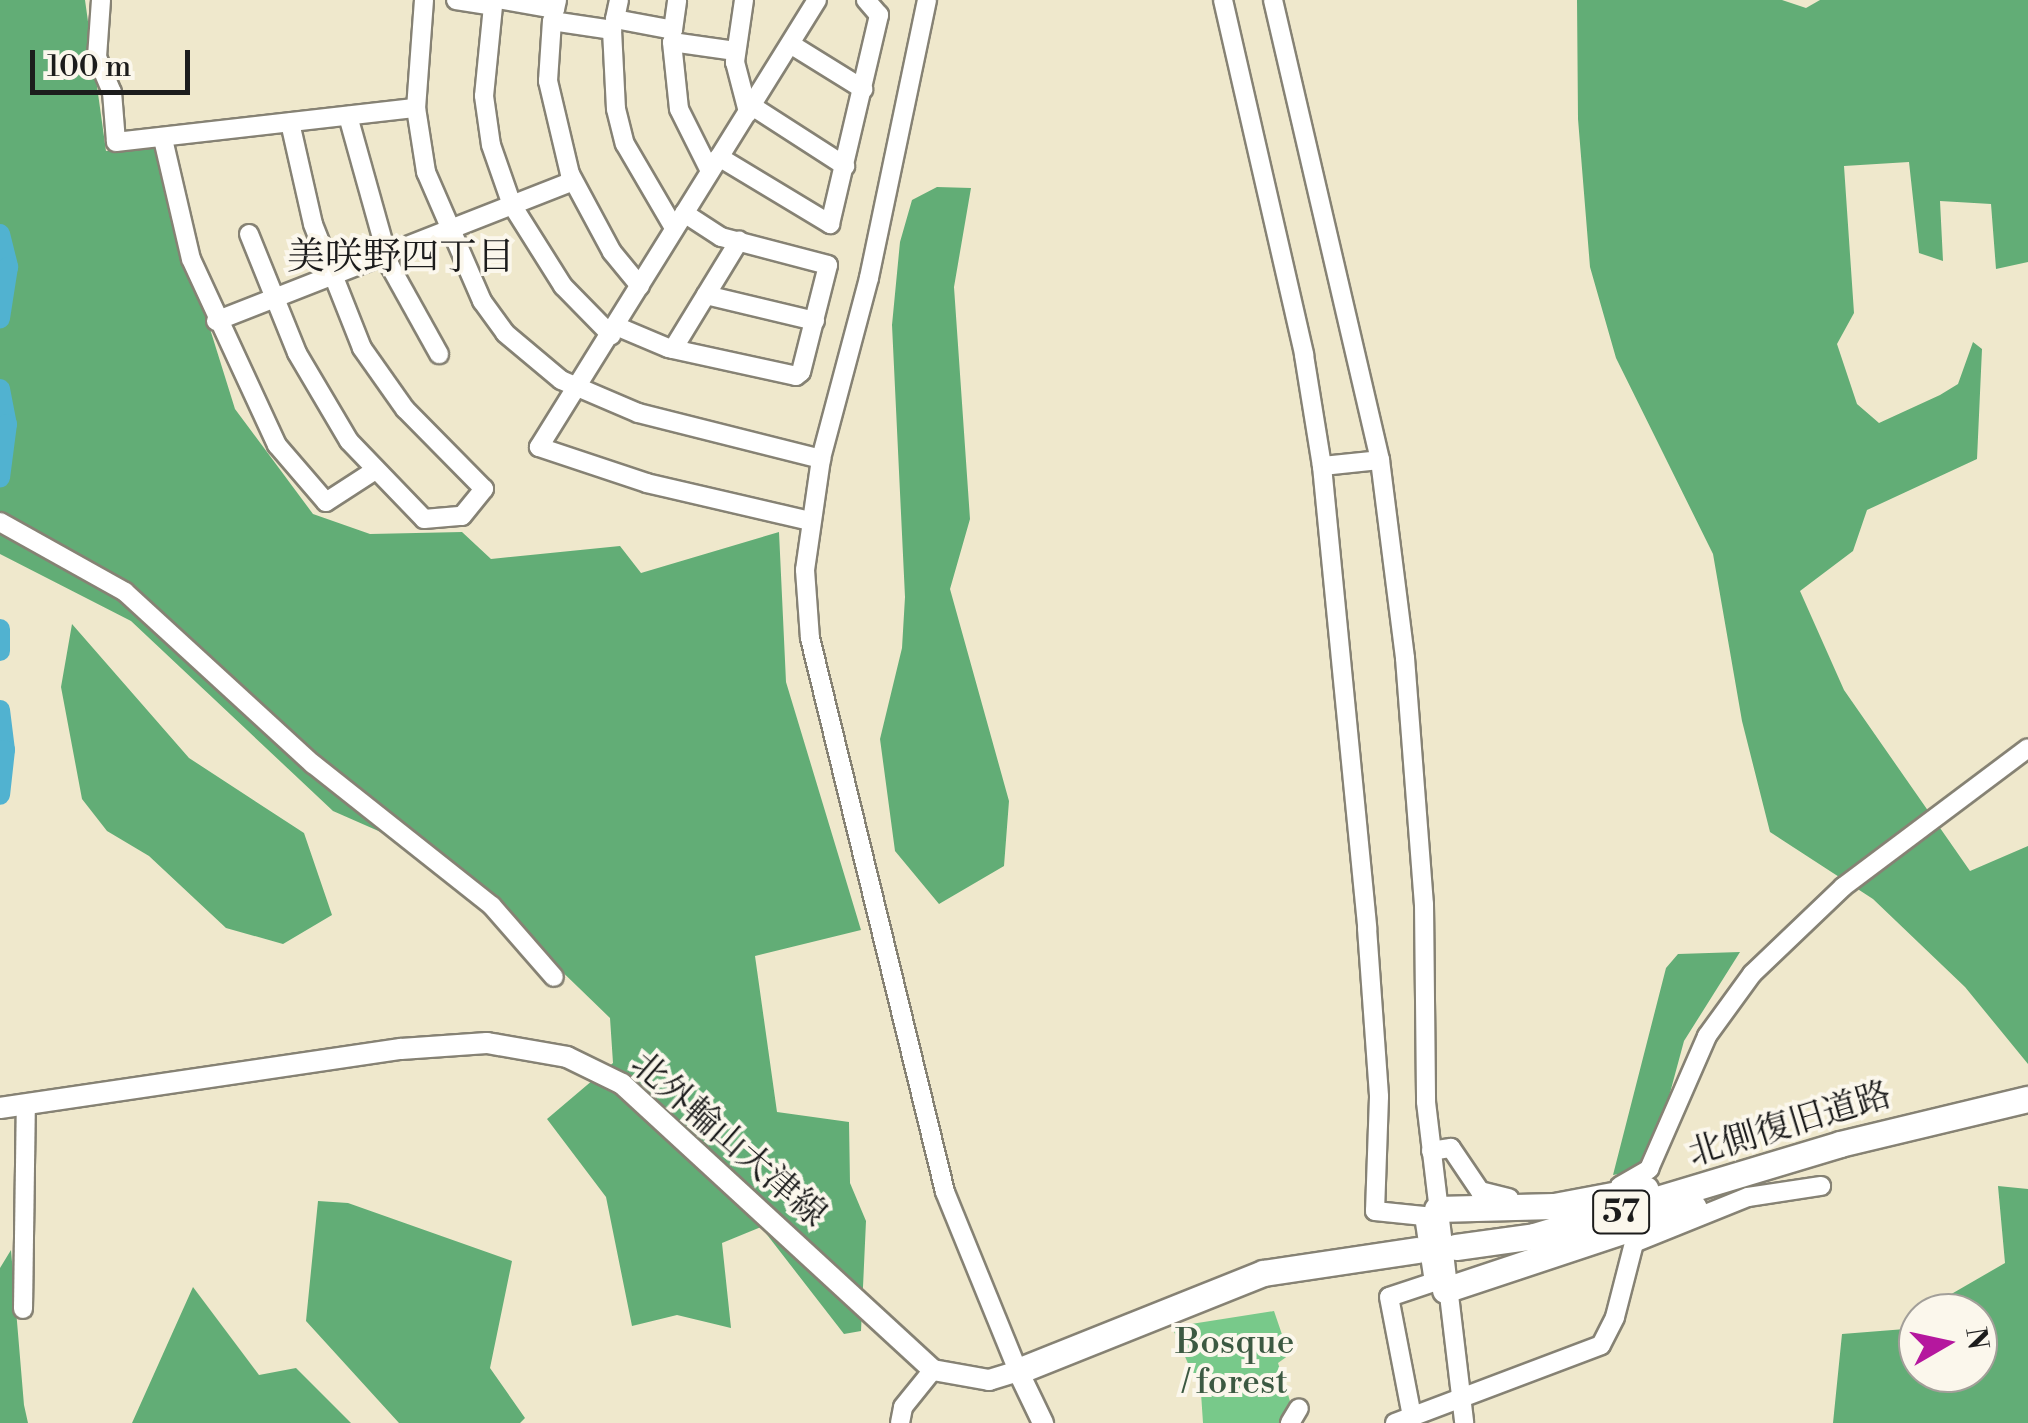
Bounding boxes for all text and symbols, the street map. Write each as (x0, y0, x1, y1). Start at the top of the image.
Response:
scale bar (35, 30, 195, 92)
text: 100 m (47, 48, 131, 86)
district label: 美咲野四丁目 (287, 235, 515, 281)
street label: 北外輪山大津線 (622, 1044, 834, 1236)
street label: 北側復旧道路 (1683, 1074, 1897, 1176)
road number: 57 (1591, 1185, 1651, 1239)
north arrow (1898, 1293, 1998, 1393)
park label: Bosque / forest (1176, 1322, 1294, 1404)
text: N (1957, 1325, 1995, 1352)

